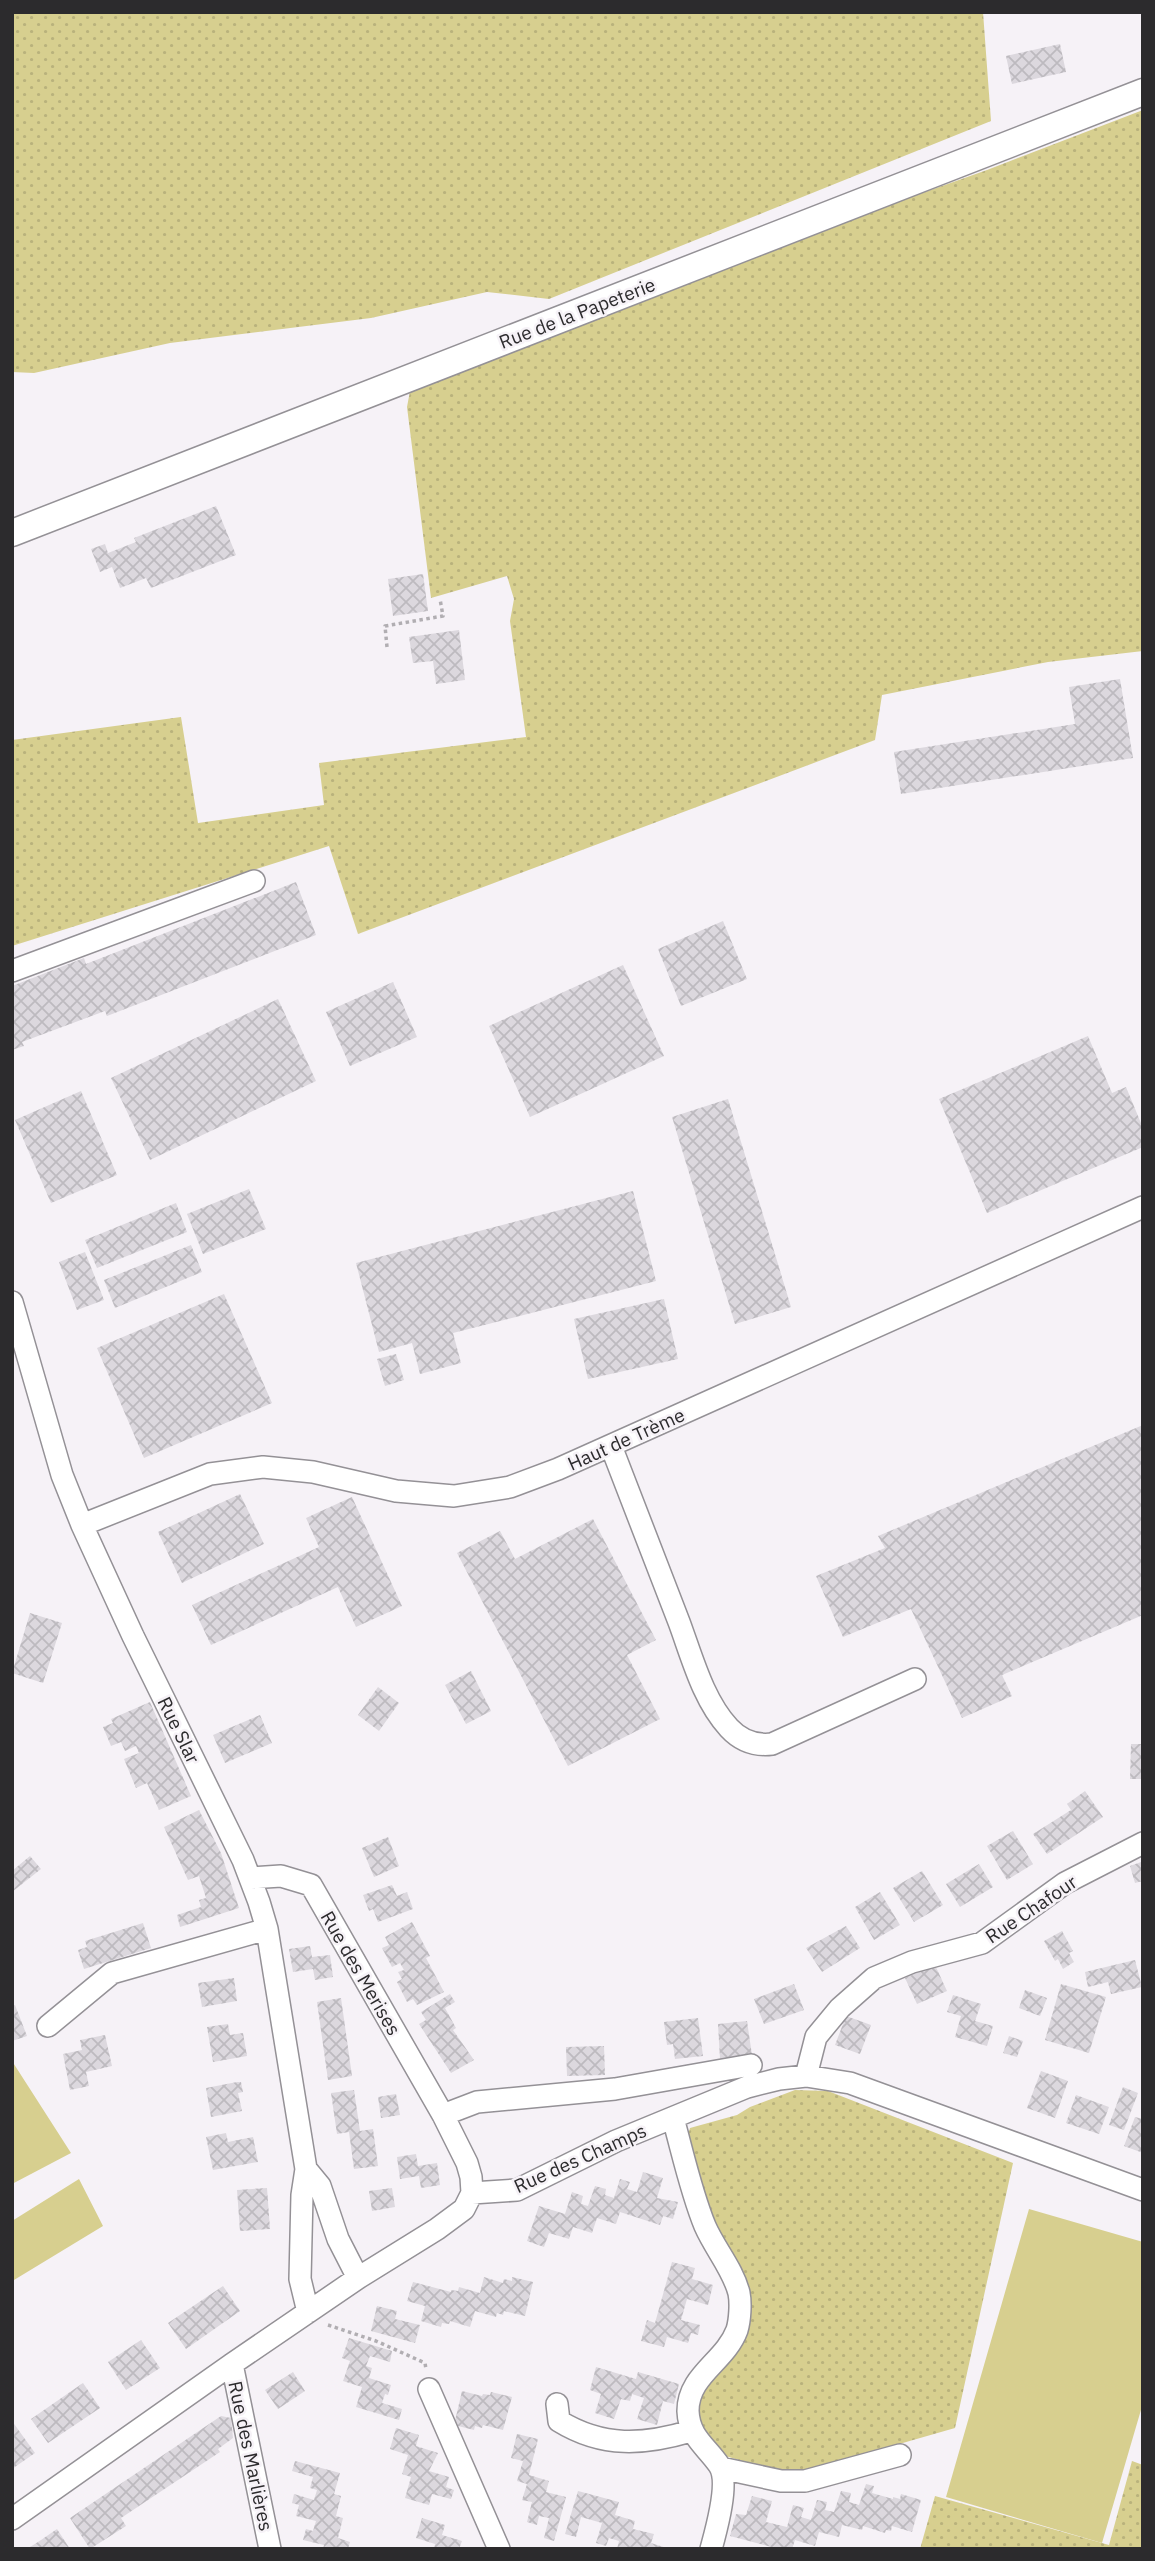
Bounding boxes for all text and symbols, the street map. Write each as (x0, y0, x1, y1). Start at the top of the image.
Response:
street label: Rue de la Papeterie (495, 272, 659, 354)
street label: Haut de Trème (564, 1402, 688, 1476)
street label: Rue Slar (153, 1693, 205, 1767)
street label: Rue Chafour (981, 1870, 1081, 1948)
street label: Rue des Merises (316, 1907, 406, 2039)
street label: Rue des Champs (510, 2118, 650, 2198)
street label: Rue des Marlières (223, 2379, 279, 2533)

